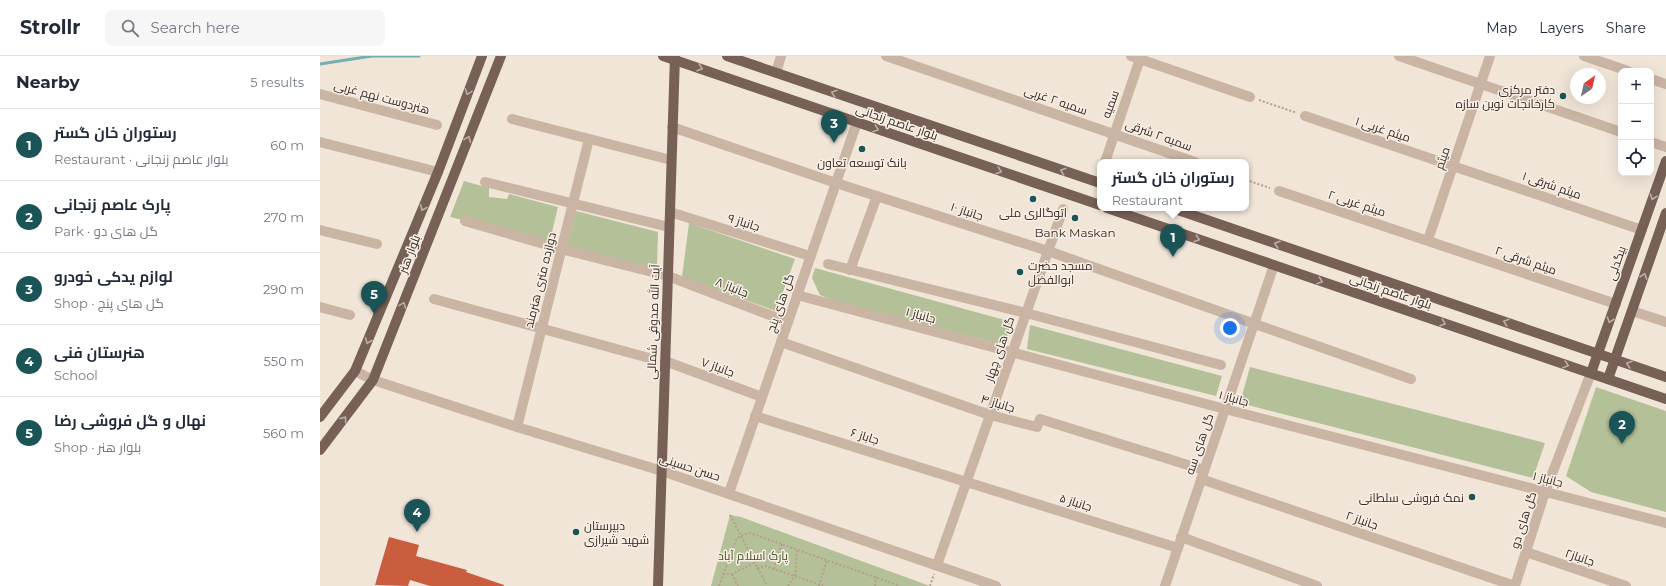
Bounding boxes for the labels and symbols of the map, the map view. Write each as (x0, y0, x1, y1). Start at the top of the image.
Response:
one-way arrow (696, 64, 703, 72)
north arrow (1570, 68, 1606, 104)
street label: هنردوست نهم غربی (332, 77, 432, 118)
street label: سمیه ۲ غربی (1023, 82, 1090, 118)
place label: دفتر مرکزی کارخانجات نوین سازه (1455, 82, 1555, 111)
street label: سمیه (1098, 88, 1122, 120)
one-way arrow (465, 89, 473, 96)
one-way arrow (831, 89, 838, 97)
marker: دفتر مرکزی کارخانجات نوین سازه (1558, 91, 1568, 101)
street label: بلوار عاصم زنجانی (854, 101, 940, 144)
pin: 3 (821, 110, 847, 143)
street label: میثم غربی ۱ (1353, 113, 1413, 146)
street label: سمیه ۲ شرقی (1124, 116, 1194, 154)
one-way arrow (872, 124, 879, 132)
one-way arrow (464, 136, 472, 143)
marker: بانک توسعه تعاون (857, 144, 867, 154)
street label: میثم (1431, 145, 1454, 171)
place label: بانک توسعه تعاون (817, 155, 907, 170)
one-way arrow (995, 166, 1002, 174)
one-way arrow (1060, 167, 1067, 176)
street label: میثم شرقی ۱ (1520, 168, 1584, 203)
street label: میثم غربی ۲ (1326, 187, 1388, 220)
marker: اتوگالری ملی (1028, 194, 1038, 204)
one-way arrow (1649, 194, 1658, 201)
street label: جانباز ۱۰ (949, 199, 985, 223)
one-way arrow (420, 204, 428, 211)
place label: اتوگالری ملی (999, 205, 1067, 220)
street label: جانباز ۹ (726, 210, 762, 234)
marker: Bank Maskan (1070, 213, 1080, 223)
pin: 1 (1160, 224, 1186, 257)
place label: Bank Maskan (1034, 225, 1116, 240)
street label: دوازده متری هنرمند (521, 231, 559, 329)
street label: بلوار هنر (394, 233, 423, 276)
one-way arrow (1194, 234, 1201, 243)
one-way arrow (1274, 240, 1281, 249)
street label: میثم شرقی ۲ (1493, 242, 1559, 278)
street label: بیگدلی (1603, 244, 1629, 282)
place label: مسجد حضرت ابوالفضل (1028, 258, 1092, 287)
street label: آیت الله صدوقی شمالی (643, 263, 663, 380)
marker: مسجد حضرت ابوالفضل (1015, 267, 1025, 277)
street label: بلوار عاصم زنجانی (1348, 270, 1434, 313)
street label: گل های پنج (763, 272, 799, 335)
one-way arrow (1639, 273, 1648, 280)
street label: جانباز ۸ (713, 274, 751, 300)
one-way arrow (1317, 276, 1324, 285)
pin: 5 (361, 281, 387, 314)
one-way arrow (398, 301, 406, 308)
street label: جانباز ۱ (904, 304, 938, 326)
street label: گل های چهار (981, 314, 1019, 385)
one-way arrow (1606, 316, 1615, 323)
your location (1220, 318, 1240, 338)
one-way arrow (1440, 318, 1447, 327)
one-way arrow (1503, 318, 1510, 327)
one-way arrow (364, 337, 372, 344)
street label: جانباز ۷ (699, 354, 737, 380)
one-way arrow (1563, 360, 1570, 369)
one-way arrow (1626, 361, 1633, 369)
street label: جانباز ۱ (1217, 387, 1251, 409)
street label: جانباز ۴ (979, 391, 1017, 415)
pin: 2 (1609, 411, 1635, 444)
street label: گل های سه (1182, 412, 1216, 476)
one-way arrow (339, 417, 346, 424)
street label: جاباز ۶ (849, 425, 881, 447)
street label: حسن حسینی (658, 450, 722, 484)
street label: جانباز ۱ (1531, 468, 1565, 490)
street label: جانباز ۵ (1058, 490, 1094, 514)
place label: نمک فروشی سلطانی (1359, 490, 1464, 505)
street label: گل های دو (1507, 490, 1539, 550)
marker: نمک فروشی سلطانی (1467, 492, 1477, 502)
pin: 4 (404, 499, 430, 532)
street label: جانباز ۲ (1344, 508, 1380, 532)
place label: دبیرستان شهید شیرازی (584, 518, 649, 547)
marker: دبیرستان شهید شیرازی (571, 527, 581, 537)
street label: جانباز۲ (1563, 545, 1597, 569)
park label: پارک اسلام آباد (718, 548, 789, 565)

